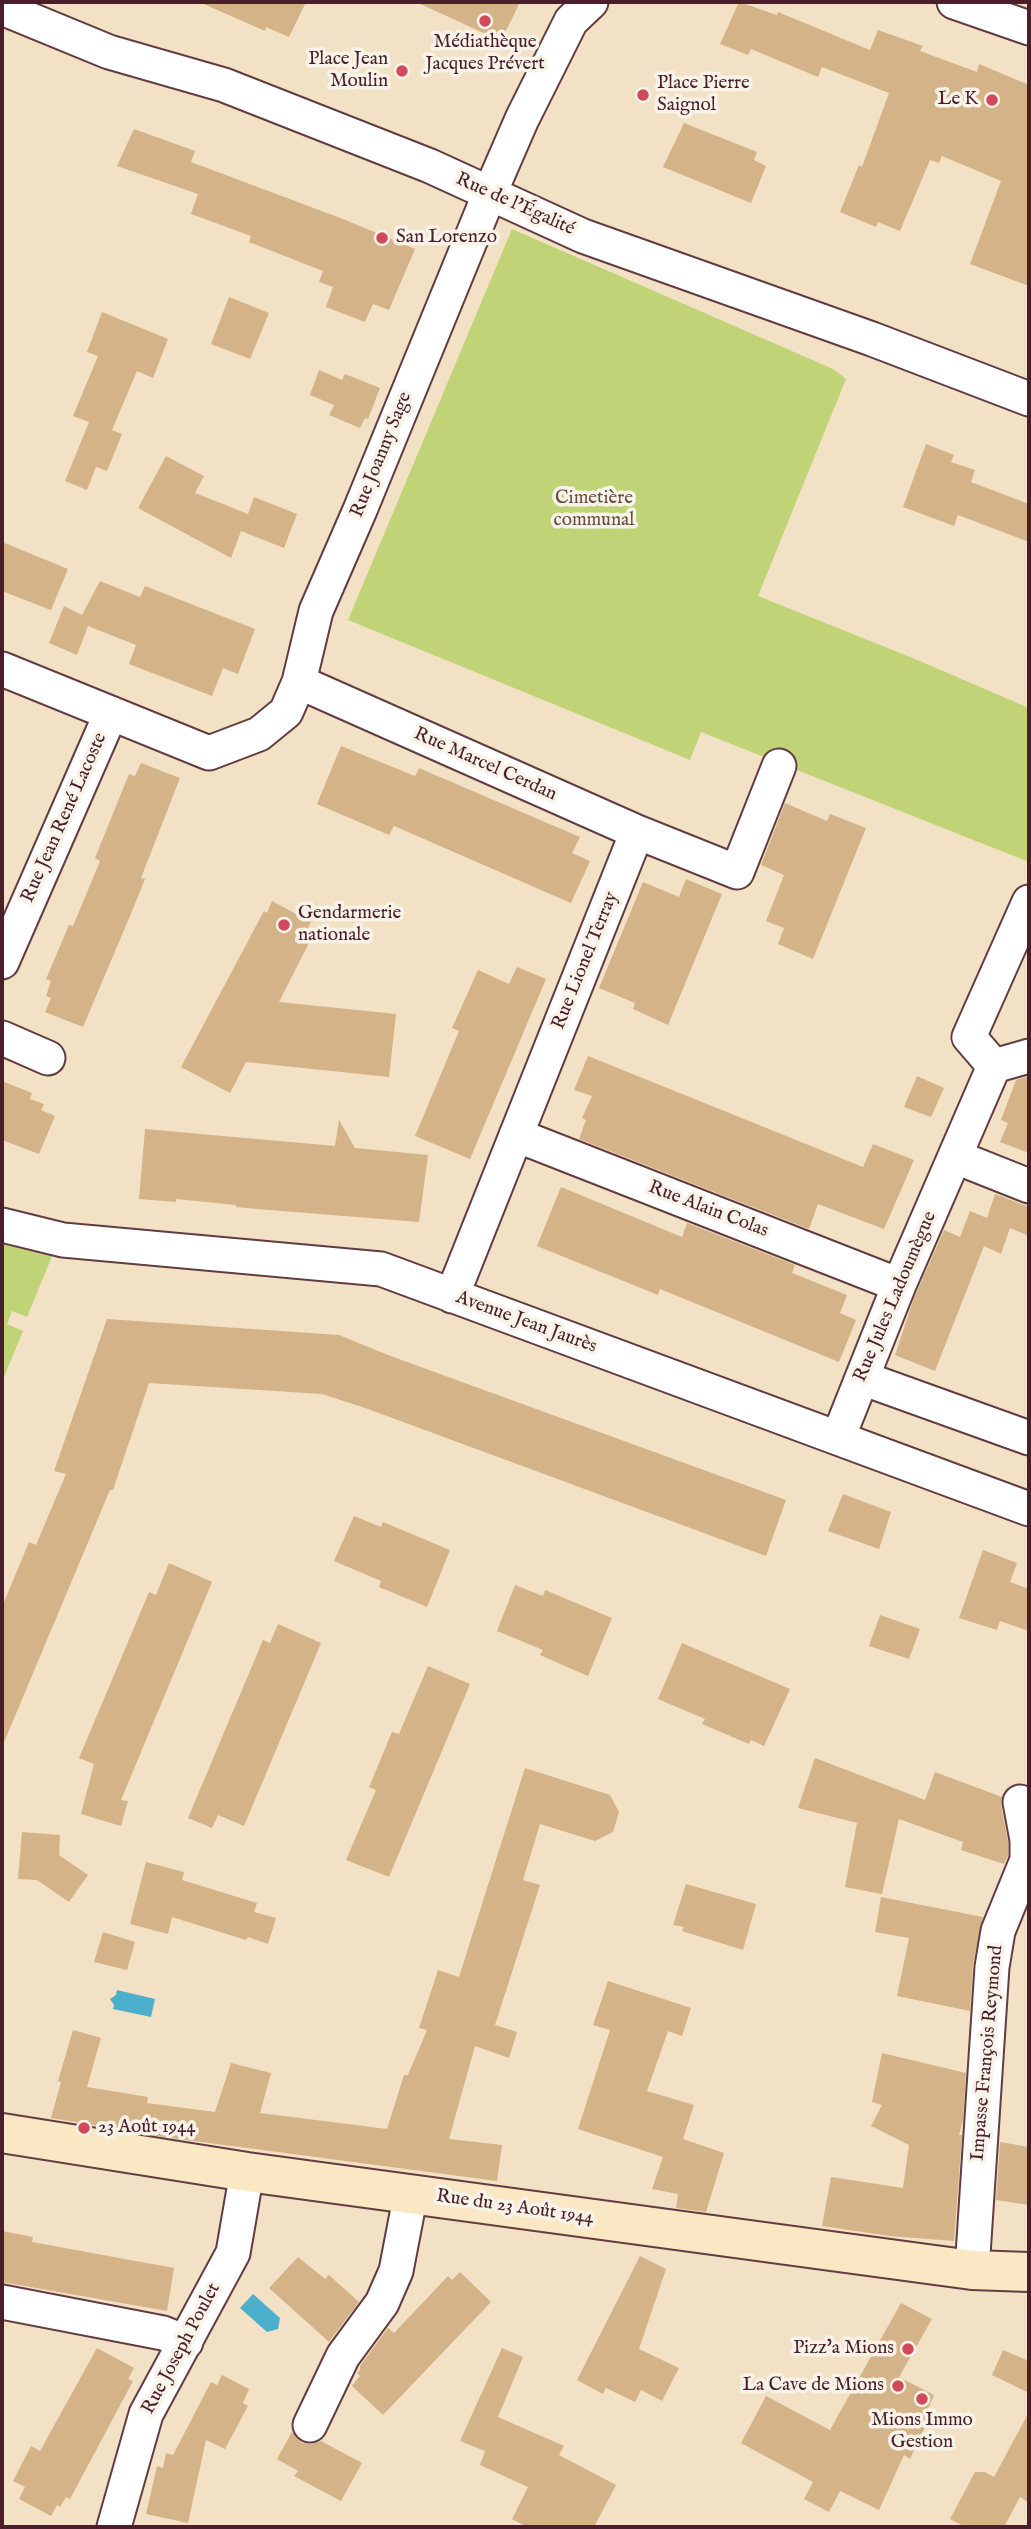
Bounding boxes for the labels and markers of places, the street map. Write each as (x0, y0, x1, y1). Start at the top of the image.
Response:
marker: Médiathèque Jacques Prévert (477, 13, 493, 29)
place label: Médiathèque Jacques Prévert (425, 32, 545, 76)
place label: Place Jean Moulin (308, 49, 388, 93)
marker: Place Jean Moulin (394, 63, 410, 79)
place label: Place Pierre Saignol (657, 73, 750, 117)
marker: Place Pierre Saignol (635, 87, 651, 103)
place label: Le K (938, 89, 978, 111)
marker: Le K (984, 92, 1000, 108)
place label: San Lorenzo (396, 227, 497, 249)
marker: San Lorenzo (374, 230, 390, 246)
place label: Gendarmerie nationale (298, 903, 401, 947)
marker: Gendarmerie nationale (276, 917, 292, 933)
place label: 23 Août 1944 (98, 2117, 196, 2139)
marker: 23 Août 1944 (76, 2120, 92, 2136)
place label: Pizz'a Mions (793, 2338, 894, 2360)
marker: Pizz'a Mions (900, 2341, 916, 2357)
place label: La Cave de Mions (743, 2375, 884, 2397)
marker: La Cave de Mions (890, 2378, 906, 2394)
marker: Mions Immo Gestion (914, 2391, 930, 2407)
place label: Mions Immo Gestion (871, 2410, 973, 2454)

